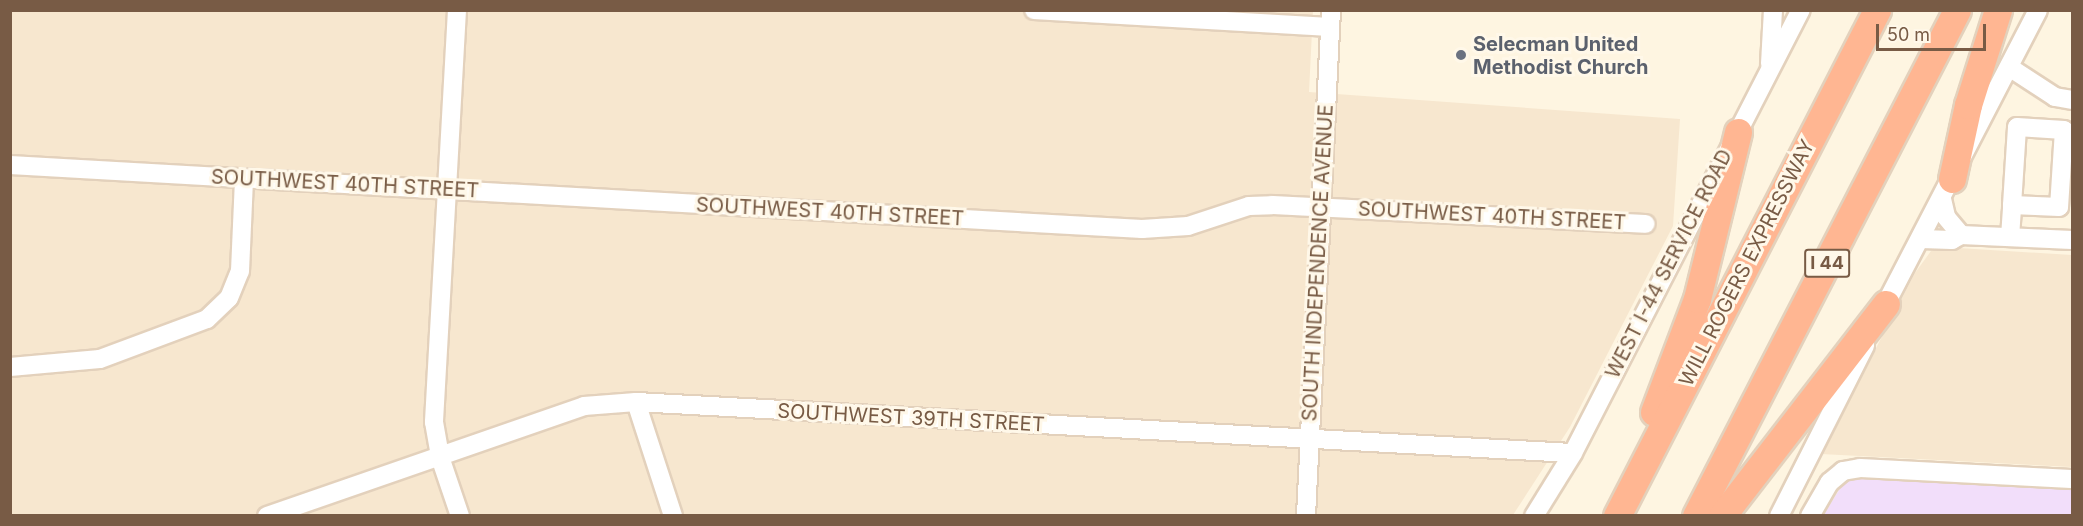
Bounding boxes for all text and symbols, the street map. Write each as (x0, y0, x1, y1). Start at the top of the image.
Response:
scale bar (1879, 12, 1988, 50)
text: 50 m (1887, 24, 1930, 45)
place label: Selecman United Methodist Church (1473, 32, 1648, 79)
marker: Selecman United Methodist Church (1454, 48, 1468, 62)
street label: SOUTH INDEPENDENCE AVENUE (1298, 104, 1338, 422)
street label: WILL ROGERS EXPRESSWAY (1674, 136, 1820, 390)
street label: WEST I-44 SERVICE ROAD (1601, 146, 1737, 382)
street label: SOUTHWEST 40TH STREET (210, 165, 480, 203)
street label: SOUTHWEST 40TH STREET (695, 193, 965, 231)
street label: SOUTHWEST 40TH STREET (1357, 197, 1627, 235)
road number: I 44 (1803, 248, 1851, 278)
street label: SOUTHWEST 39TH STREET (777, 399, 1045, 437)

